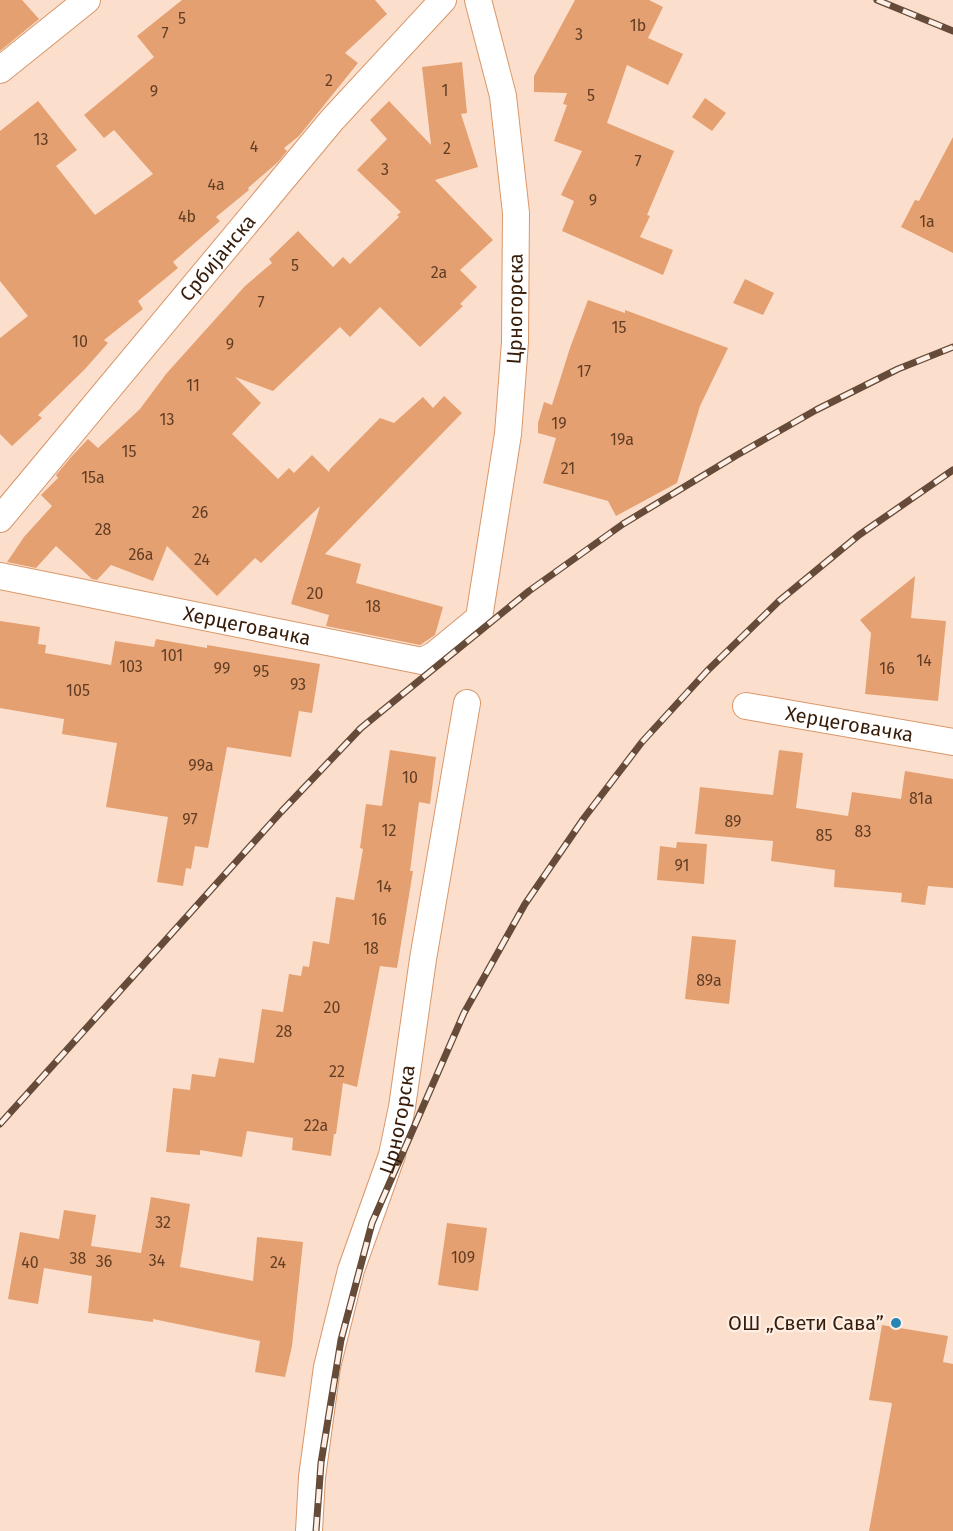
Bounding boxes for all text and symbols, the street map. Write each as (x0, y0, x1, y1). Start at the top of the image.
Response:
house number: 5 (178, 9, 186, 28)
house number: 1b (630, 16, 646, 35)
house number: 7 (161, 24, 169, 43)
house number: 3 (575, 25, 583, 44)
house number: 2 (325, 71, 333, 90)
house number: 1 (442, 81, 448, 100)
house number: 9 (150, 82, 158, 101)
house number: 5 (587, 86, 595, 105)
house number: 13 (34, 130, 48, 149)
house number: 4 (250, 137, 259, 156)
house number: 2 (443, 139, 451, 158)
house number: 7 (634, 152, 642, 171)
house number: 3 (381, 160, 389, 179)
house number: 4a (207, 175, 225, 194)
house number: 9 (589, 191, 597, 210)
house number: 4b (178, 207, 196, 226)
street label: Србијанска (174, 209, 260, 306)
house number: 1a (919, 212, 935, 231)
street label: Црногорска (501, 253, 528, 365)
house number: 5 (291, 256, 299, 275)
house number: 2a (431, 263, 447, 282)
house number: 7 (257, 293, 265, 312)
house number: 15 (612, 318, 626, 337)
house number: 10 (72, 332, 88, 351)
house number: 9 (226, 335, 234, 354)
house number: 17 (577, 362, 591, 381)
house number: 11 (186, 376, 200, 395)
house number: 13 (160, 410, 174, 429)
house number: 19 (551, 414, 567, 433)
house number: 19a (610, 430, 634, 449)
house number: 15 (122, 442, 136, 461)
house number: 21 (561, 459, 575, 478)
house number: 15a (81, 468, 105, 487)
house number: 26 (192, 503, 208, 522)
house number: 28 (95, 520, 112, 539)
house number: 26a (128, 545, 154, 564)
house number: 24 (194, 550, 210, 569)
house number: 20 (307, 584, 323, 603)
house number: 18 (365, 597, 381, 616)
street label: Херцеговачка (181, 601, 313, 650)
house number: 101 (161, 646, 183, 665)
house number: 14 (916, 651, 932, 670)
house number: 103 (119, 657, 143, 676)
house number: 99 (214, 659, 230, 678)
house number: 16 (879, 659, 895, 678)
house number: 95 (253, 662, 269, 681)
house number: 93 (290, 675, 306, 694)
house number: 105 (66, 681, 90, 700)
street label: Херцеговачка (784, 701, 915, 747)
house number: 99a (188, 756, 214, 775)
house number: 10 (402, 768, 418, 787)
house number: 81a (909, 789, 933, 808)
house number: 97 (182, 810, 198, 829)
house number: 89 (725, 812, 741, 831)
house number: 12 (382, 821, 396, 840)
house number: 83 (855, 822, 871, 841)
house number: 85 (816, 826, 832, 845)
house number: 91 (674, 856, 690, 875)
house number: 14 (376, 877, 392, 896)
house number: 16 (371, 910, 387, 929)
house number: 18 (363, 939, 379, 958)
house number: 89a (696, 971, 722, 990)
house number: 20 (324, 998, 340, 1017)
house number: 28 (276, 1022, 293, 1041)
house number: 22 (329, 1062, 345, 1081)
street label: Црногорска (374, 1063, 420, 1177)
house number: 22a (304, 1116, 328, 1135)
house number: 32 (155, 1213, 171, 1232)
house number: 109 (451, 1248, 475, 1267)
house number: 38 (70, 1249, 87, 1268)
house number: 34 (149, 1251, 166, 1270)
house number: 36 (96, 1252, 112, 1271)
house number: 40 (21, 1253, 39, 1272)
house number: 24 (270, 1253, 286, 1272)
place label: ОШ „Свети Сава” (728, 1311, 884, 1335)
marker: ОШ „Свети Сава” (889, 1316, 903, 1330)

